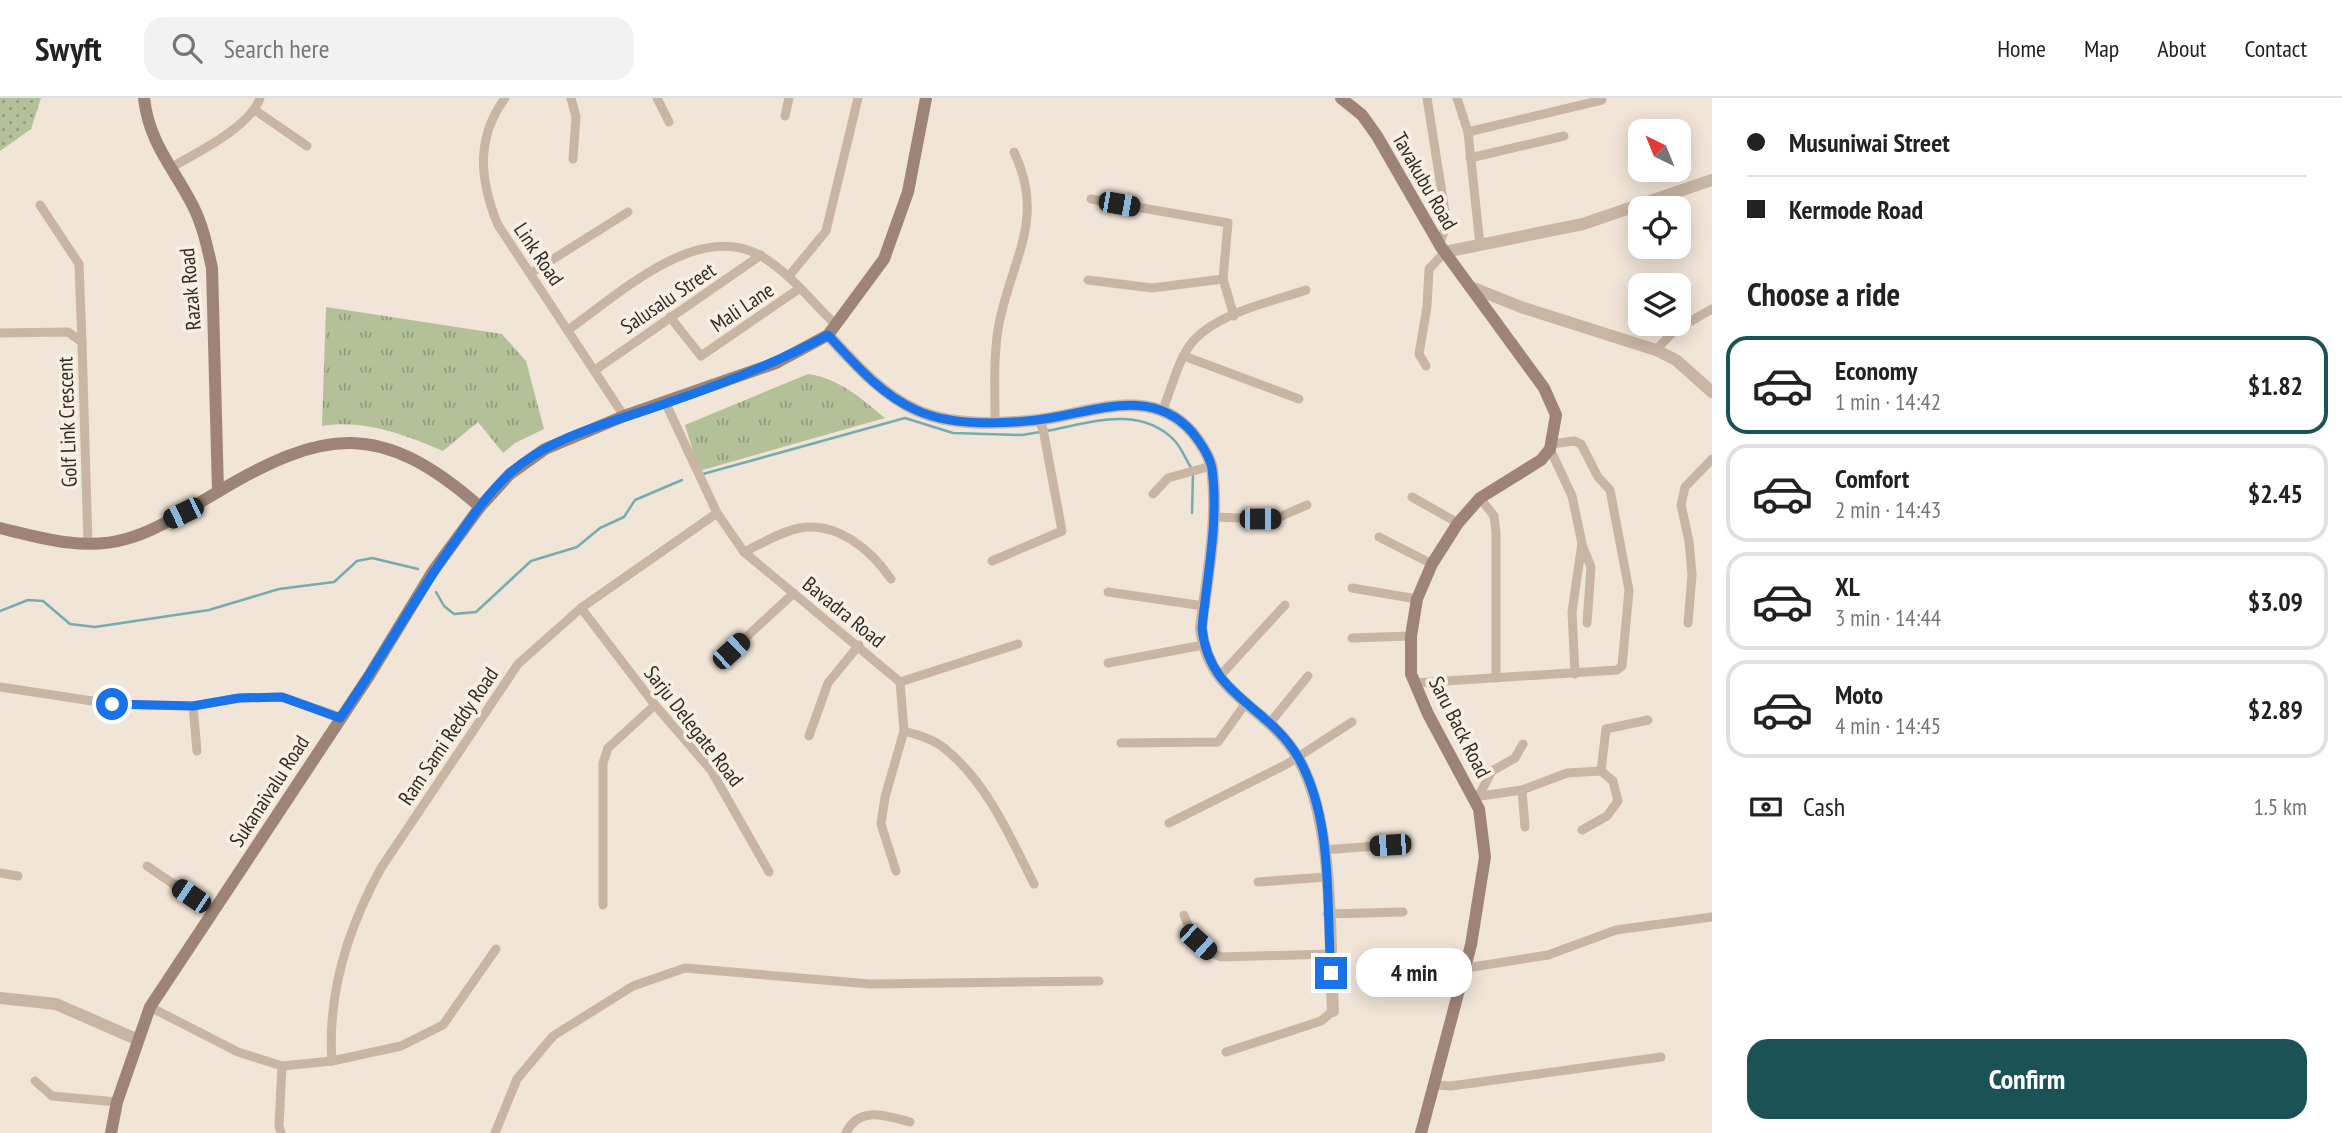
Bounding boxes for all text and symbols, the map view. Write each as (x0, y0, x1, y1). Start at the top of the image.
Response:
search box (144, 17, 634, 80)
text: Swyft (35, 27, 102, 70)
icon: search (168, 29, 206, 67)
text: Search here (224, 32, 329, 65)
text: Home (1997, 33, 2046, 64)
text: Map (2084, 33, 2119, 64)
text: About (2157, 33, 2206, 64)
text: Contact (2244, 33, 2307, 64)
north arrow (1628, 119, 1690, 182)
map controls (1628, 119, 1691, 336)
text: Musuniwai Street (1789, 126, 1950, 159)
street label: Tavakubu Road (1386, 127, 1464, 235)
car (1097, 190, 1142, 218)
text: Kermode Road (1789, 193, 1923, 226)
button: locate (1628, 196, 1691, 259)
street label: Link Road (508, 217, 570, 291)
street label: Razak Road (173, 247, 207, 331)
street label: Salusalu Street (615, 256, 721, 340)
button: layers (1628, 273, 1691, 336)
text: Choose a ride (1747, 273, 1900, 315)
street label: Mali Lane (705, 276, 779, 338)
icon: car (1751, 354, 1814, 417)
text: Economy (1835, 354, 1917, 387)
street label: Golf Link Crescent (51, 356, 83, 488)
text: $1.82 (2248, 369, 2303, 402)
text: 1 min · 14:42 (1835, 387, 1941, 416)
icon: car (1751, 462, 1814, 525)
text: Comfort (1835, 462, 1909, 495)
text: $2.45 (2248, 477, 2303, 510)
car (160, 494, 207, 532)
text: 2 min · 14:43 (1835, 495, 1941, 524)
car (1240, 509, 1282, 530)
icon: car (1751, 570, 1814, 633)
text: XL (1835, 570, 1860, 603)
street label: Bavadra Road (797, 571, 891, 653)
text: $3.09 (2248, 585, 2303, 618)
text: 3 min · 14:44 (1835, 603, 1941, 632)
car (709, 629, 754, 673)
street label: Sarju Delegate Road (638, 660, 750, 792)
street label: Ram Sami Reddy Road (392, 662, 504, 810)
street label: Saru Back Road (1423, 672, 1497, 782)
icon: car (1751, 678, 1814, 741)
text: Moto (1835, 678, 1883, 711)
route start (96, 688, 128, 720)
text: $2.89 (2248, 693, 2303, 726)
text: 4 min · 14:45 (1835, 711, 1941, 740)
street label: Sukanaivalu Road (223, 730, 315, 852)
icon: cash (1747, 788, 1785, 826)
text: Cash (1803, 790, 1845, 823)
text: 1.5 km (2253, 792, 2307, 821)
car (1369, 833, 1412, 857)
car (168, 876, 215, 916)
car (1176, 920, 1221, 964)
callout: 4 min (1356, 948, 1471, 998)
route end (1315, 957, 1347, 989)
text: 4 min (1391, 958, 1437, 987)
button: Confirm (1747, 1039, 2307, 1119)

